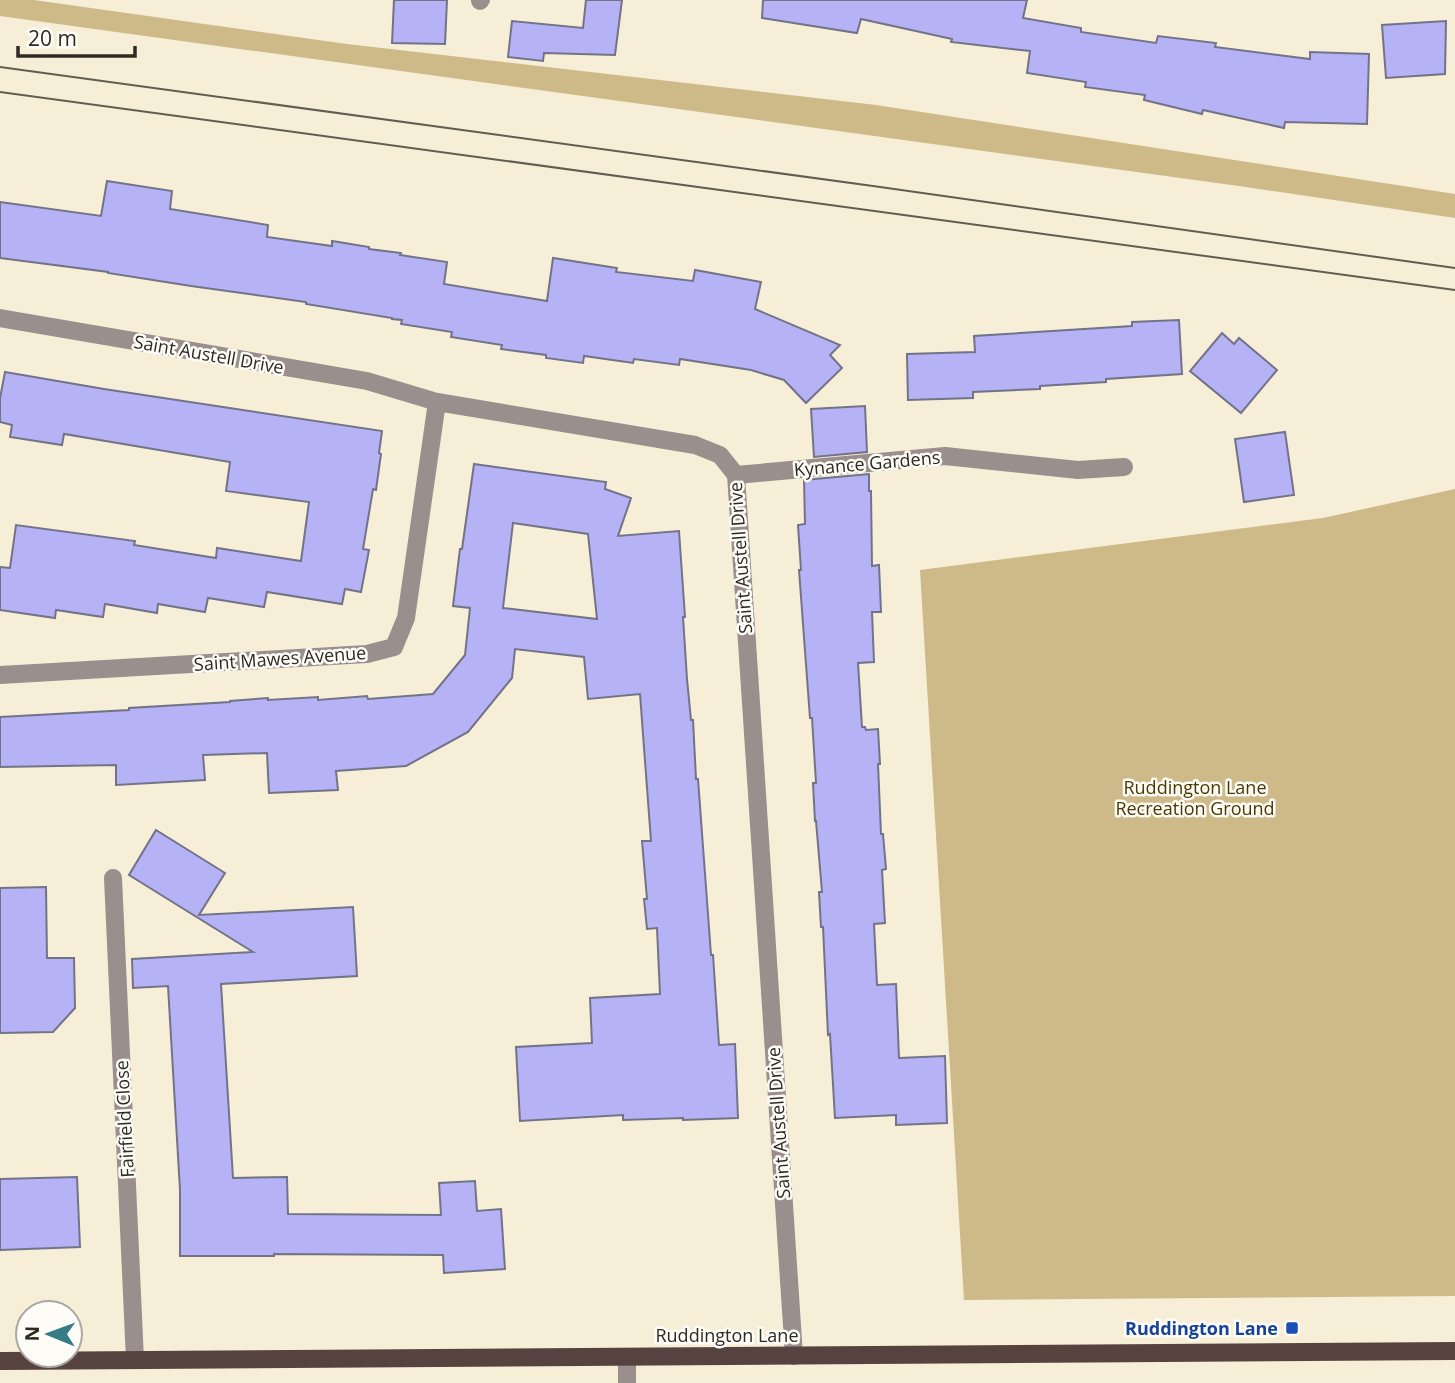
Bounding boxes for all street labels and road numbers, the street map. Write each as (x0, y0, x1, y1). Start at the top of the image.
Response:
street label: Saint Austell Drive (132, 329, 286, 379)
street label: Kynance Gardens (793, 445, 941, 481)
street label: Saint Austell Drive (723, 481, 757, 635)
street label: Saint Mawes Avenue (193, 640, 367, 676)
street label: Saint Austell Drive (761, 1046, 795, 1200)
street label: Fairfield Close (109, 1060, 139, 1178)
street label: Ruddington Lane (655, 1323, 799, 1347)

